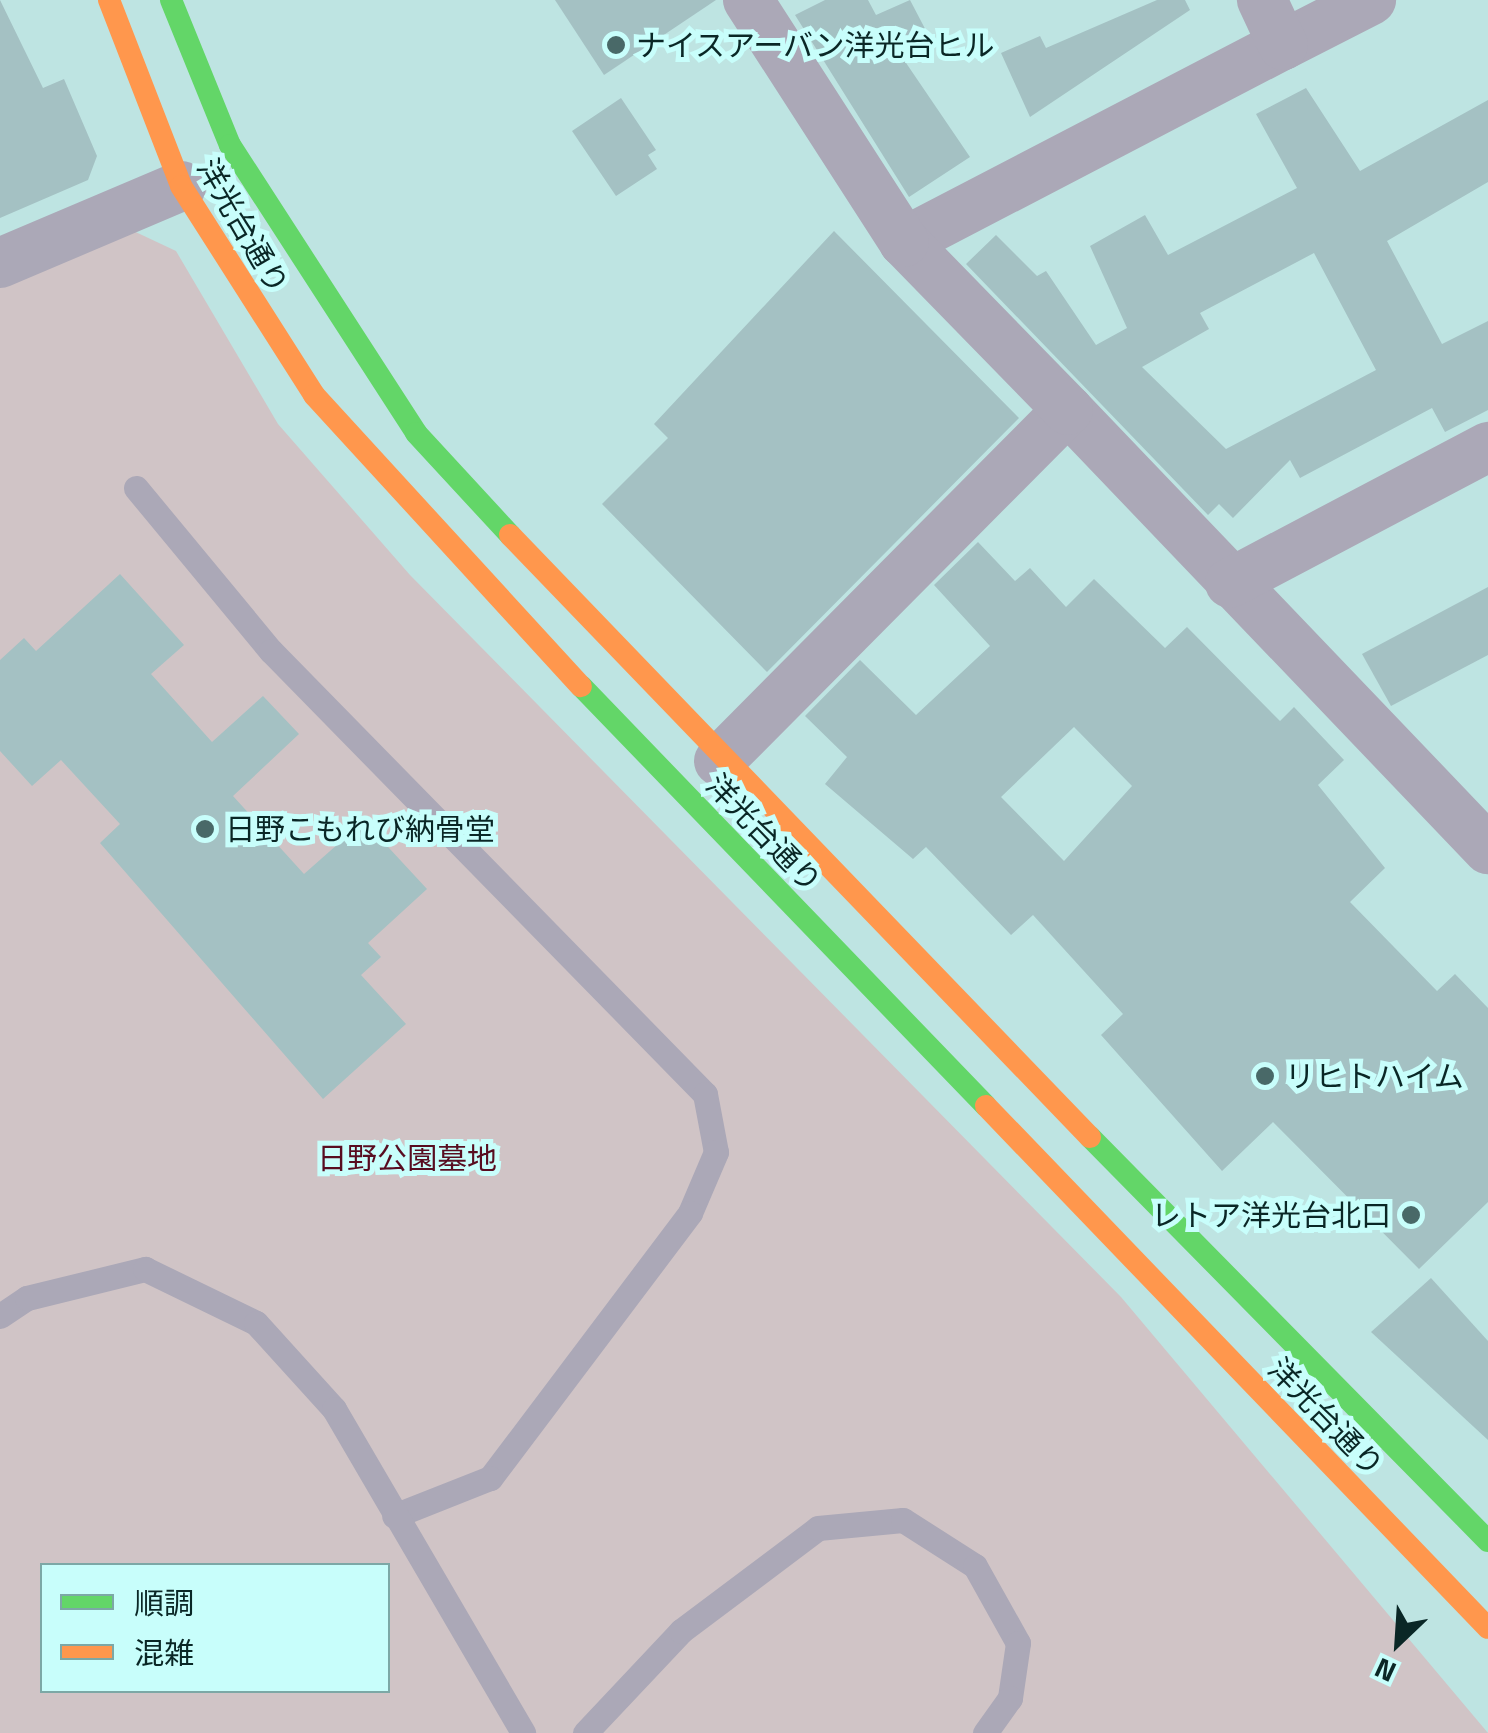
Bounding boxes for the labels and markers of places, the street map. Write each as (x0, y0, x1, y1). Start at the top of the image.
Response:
place label: ナイスアーバン洋光台ヒル (636, 27, 994, 63)
marker: ナイスアーバン洋光台ヒル (605, 34, 627, 56)
place label: 日野こもれび納骨堂 (225, 811, 495, 847)
marker: 日野こもれび納骨堂 (194, 818, 216, 840)
place label: リヒトハイム (1285, 1058, 1465, 1094)
marker: リヒトハイム (1254, 1065, 1276, 1087)
place label: レトア洋光台北口 (1151, 1197, 1391, 1233)
marker: レトア洋光台北口 (1400, 1204, 1422, 1226)

